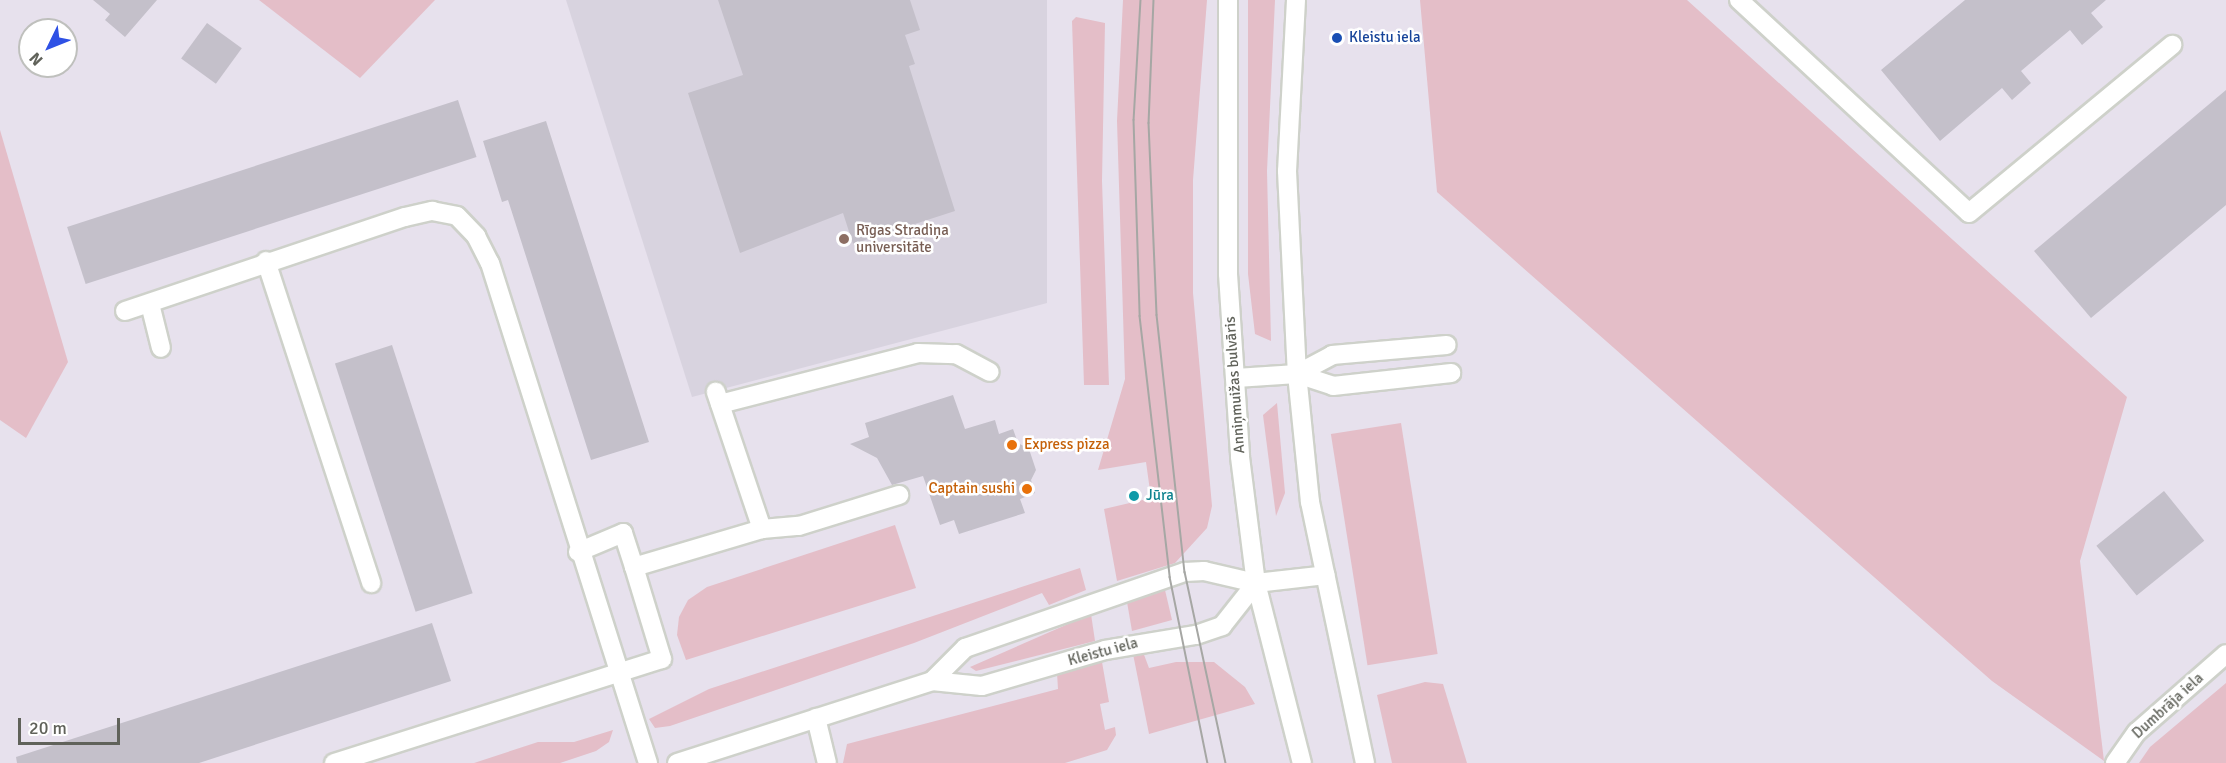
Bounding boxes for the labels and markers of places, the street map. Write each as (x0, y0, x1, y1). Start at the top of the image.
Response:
place label: Kleistu iela (1349, 29, 1421, 47)
marker: Kleistu iela (1330, 31, 1344, 45)
place label: Rīgas Stradiņa universitāte (856, 221, 949, 256)
marker: Rīgas Stradiņa universitāte (837, 232, 851, 246)
place label: Express pizza (1024, 436, 1110, 454)
marker: Express pizza (1005, 438, 1019, 452)
place label: Captain sushi (928, 480, 1015, 498)
marker: Captain sushi (1020, 482, 1034, 496)
place label: Jūra (1146, 487, 1174, 505)
marker: Jūra (1127, 489, 1141, 503)

